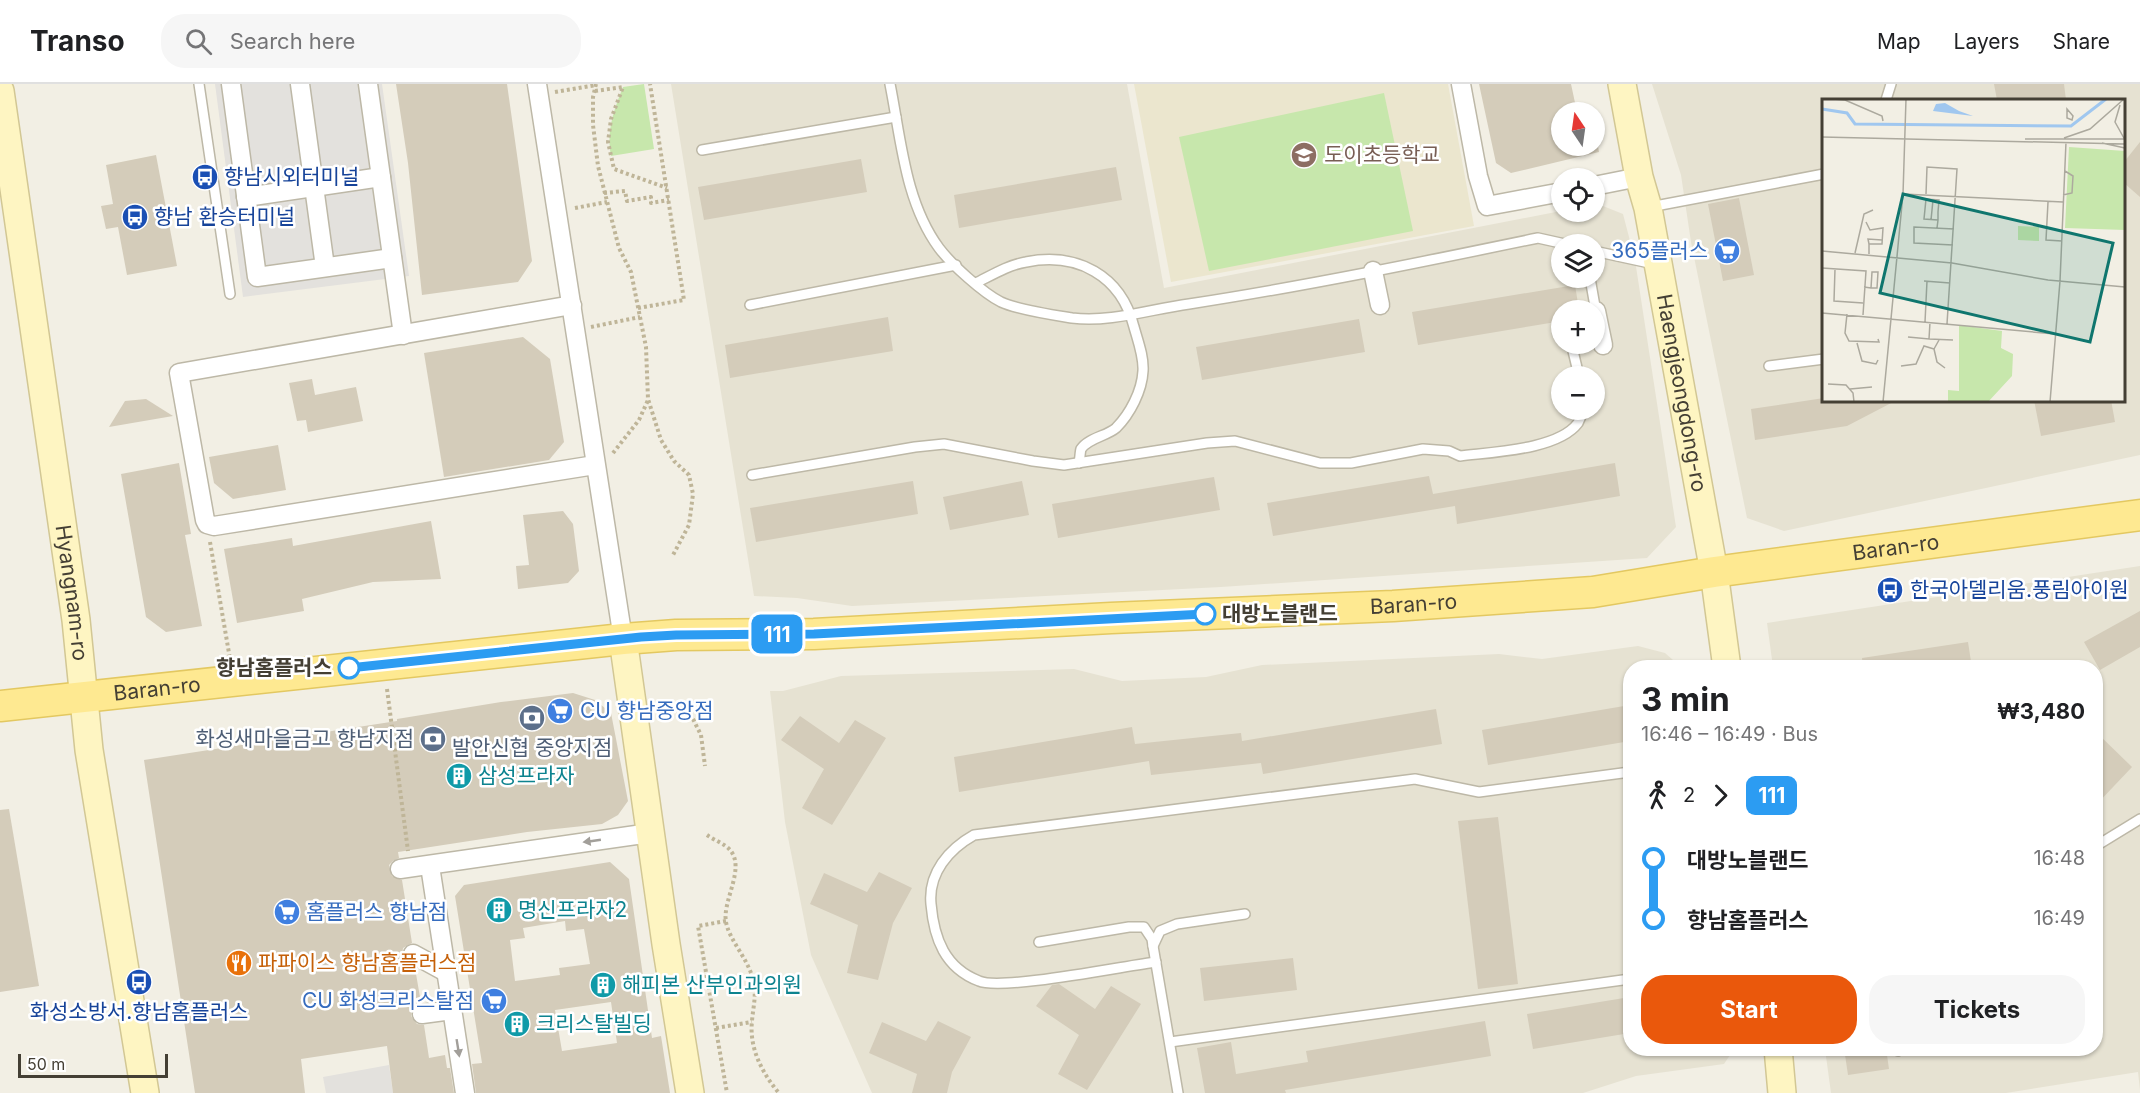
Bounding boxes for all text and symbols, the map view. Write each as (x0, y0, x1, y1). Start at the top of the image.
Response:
search box (161, 14, 581, 68)
text: Transo (30, 24, 125, 58)
icon: search (182, 25, 215, 58)
text: Search here (230, 28, 355, 54)
text: Map (1877, 29, 1921, 54)
text: Layers (1954, 29, 2020, 54)
text: Share (2053, 29, 2110, 54)
inset map (1822, 99, 2125, 402)
north arrow (1551, 102, 1605, 156)
map controls (1551, 102, 1605, 420)
school or university icon: 도이초등학교 (1289, 140, 1319, 170)
place label: 도이초등학교 (1324, 142, 1440, 167)
bus stop icon: 향남시외터미널 (190, 162, 220, 192)
place label: 향남시외터미널 (224, 164, 359, 189)
button: locate (1551, 168, 1605, 222)
bus stop icon: 향남 환승터미널 (120, 202, 150, 232)
place label: 향남 환승터미널 (154, 204, 295, 229)
button: layers (1551, 234, 1605, 288)
supermarket icon: 365플러스 (1712, 236, 1742, 266)
place label: 365플러스 (1611, 238, 1708, 263)
street label: Haengjeongdong-ro (1652, 292, 1712, 494)
button: + (1551, 300, 1605, 354)
button: − (1551, 366, 1605, 420)
street label: Hyangnam-ro (50, 523, 93, 662)
street label: Baran-ro (1851, 529, 1941, 565)
bus stop icon: 한국아델리움.풍림아이원 (1875, 575, 1905, 605)
place label: 한국아델리움.풍림아이원 (1910, 577, 2129, 602)
street label: Baran-ro (1369, 589, 1458, 619)
place label: 대방노블랜드 (1222, 601, 1338, 626)
marker: 대방노블랜드 (1194, 603, 1216, 625)
line badge: 111 (742, 614, 812, 654)
text: 111 (763, 622, 791, 647)
place label: 향남홈플러스 (216, 655, 332, 680)
marker: 향남홈플러스 (338, 657, 360, 679)
street label: Baran-ro (112, 672, 202, 706)
text: 3 min (1641, 679, 1730, 719)
supermarket icon: CU 향남중앙점 (545, 696, 575, 726)
place label: CU 향남중앙점 (580, 698, 713, 723)
text: ₩3,480 (1997, 698, 2085, 724)
bank icon: 발안신협 중앙지점 (517, 703, 547, 733)
text: 16:46 – 16:49 · Bus (1641, 722, 1818, 746)
bank icon: 화성새마을금고 향남지점 (418, 724, 448, 754)
place label: 화성새마을금고 향남지점 (196, 726, 414, 751)
place label: 발안신협 중앙지점 (452, 735, 612, 760)
building icon: 삼성프라자 (444, 761, 474, 791)
place label: 삼성프라자 (478, 763, 575, 788)
icon: walk (1641, 779, 1674, 812)
icon: forward (1704, 779, 1737, 812)
text: 2 (1683, 783, 1695, 807)
text: 111 (1758, 783, 1785, 808)
one-way arrow (582, 836, 601, 845)
text: 16:48 (2033, 846, 2085, 870)
text: 대방노블랜드 (1687, 847, 1808, 873)
building icon: 명신프라자2 (484, 895, 514, 925)
supermarket icon: 홈플러스 향남점 (272, 897, 302, 927)
place label: 명신프라자2 (518, 897, 627, 922)
place label: 홈플러스 향남점 (306, 899, 447, 924)
text: 16:49 (2033, 906, 2085, 930)
text: 향남홈플러스 (1687, 907, 1808, 933)
restaurant icon: 파파이스 향남홈플러스점 (224, 948, 254, 978)
place label: 파파이스 향남홈플러스점 (258, 950, 476, 975)
bus stop icon: 화성소방서.향남홈플러스 (124, 967, 154, 997)
building icon: 해피본 산부인과의원 (588, 970, 618, 1000)
place label: 해피본 산부인과의원 (622, 972, 802, 997)
button: Start (1641, 975, 1857, 1044)
button: Tickets (1869, 975, 2085, 1044)
supermarket icon: CU 화성크리스탈점 (479, 986, 509, 1016)
place label: CU 화성크리스탈점 (302, 988, 474, 1013)
place label: 화성소방서.향남홈플러스 (30, 999, 248, 1024)
building icon: 크리스탈빌딩 (502, 1009, 532, 1039)
place label: 크리스탈빌딩 (536, 1011, 652, 1036)
one-way arrow (453, 1038, 462, 1057)
scale bar (18, 1051, 168, 1078)
text: 50 m (27, 1054, 65, 1074)

